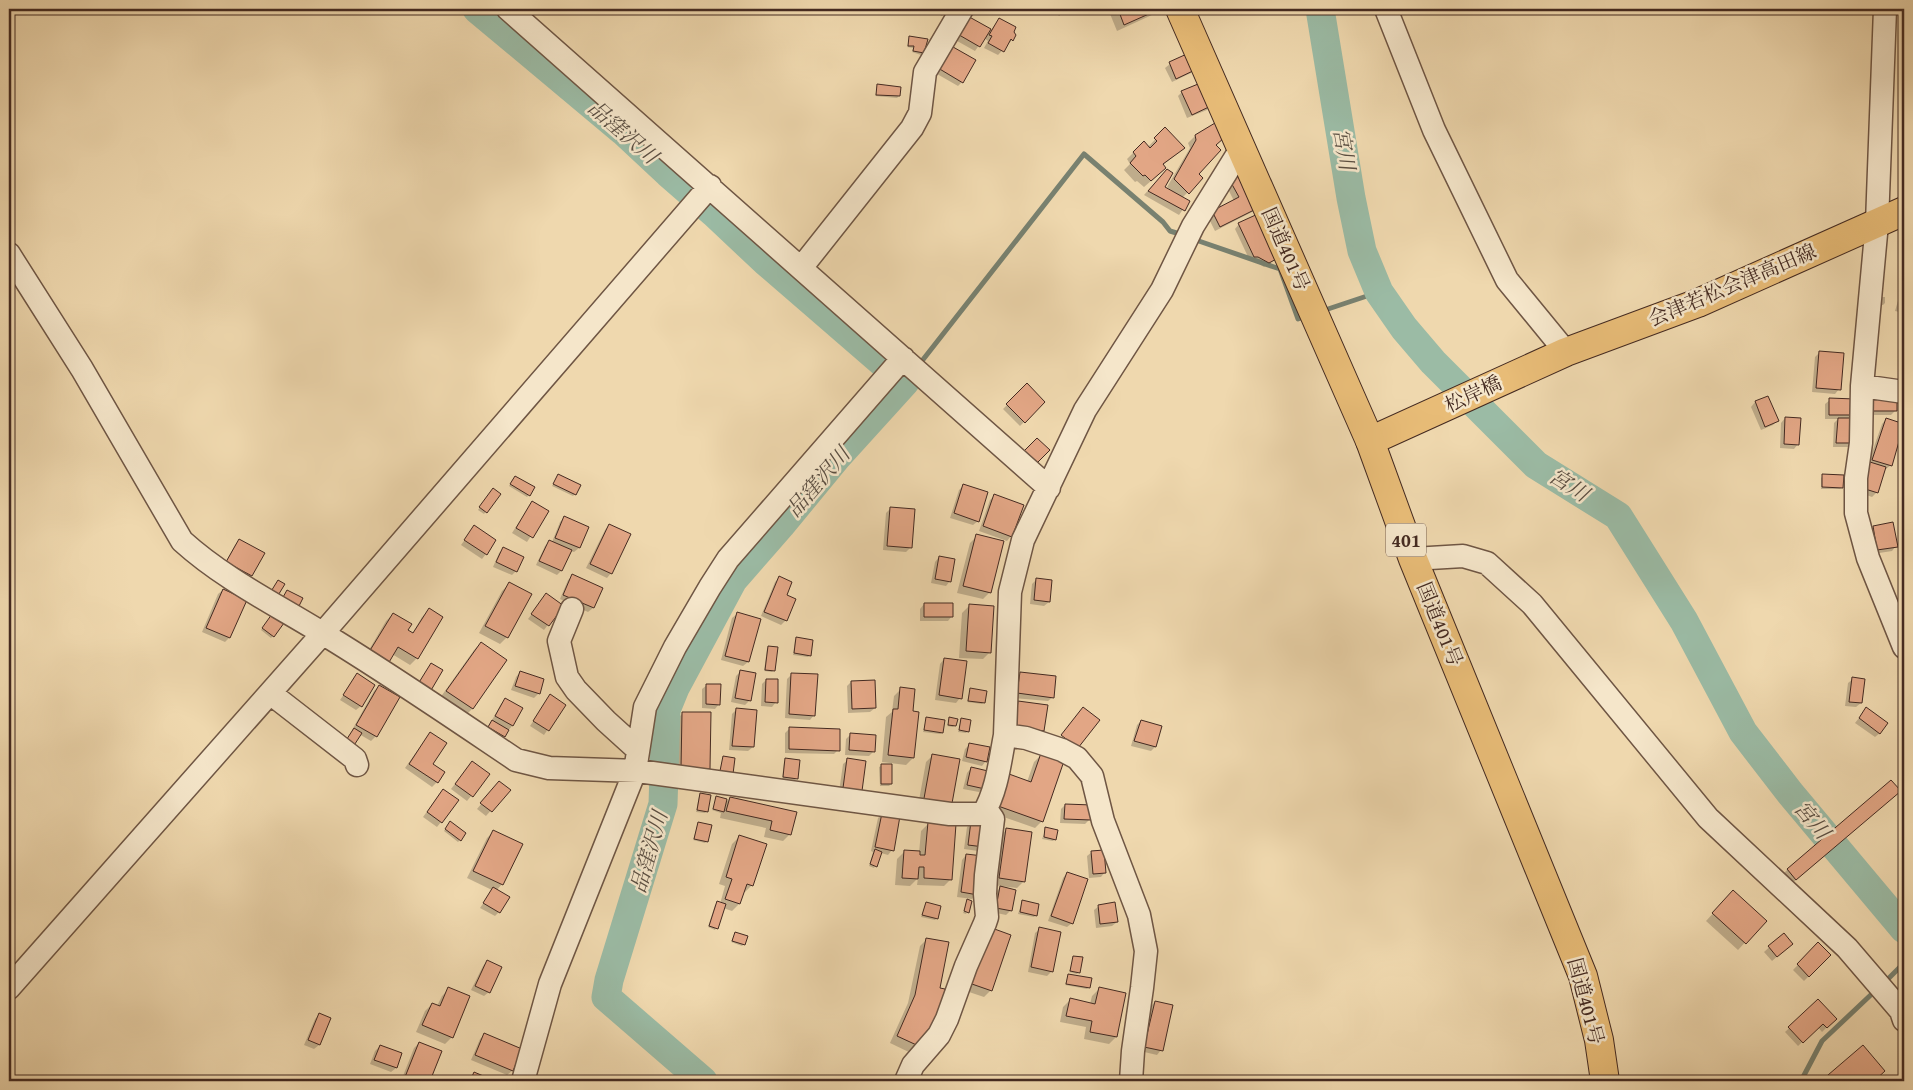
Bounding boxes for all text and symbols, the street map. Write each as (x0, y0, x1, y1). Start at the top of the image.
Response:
water label: 品窪沢川 (581, 92, 667, 172)
water label: 宮川 (1326, 126, 1364, 174)
street label: 国道401号 (1255, 202, 1318, 295)
street label: 会津若松会津高田線 (1643, 236, 1820, 333)
street label: 松岸橋 (1439, 368, 1506, 419)
water label: 品窪沢川 (778, 438, 858, 524)
water label: 宮川 (1543, 460, 1597, 510)
road number: 401 (1386, 524, 1426, 556)
street label: 国道401号 (1410, 577, 1471, 670)
water label: 宮川 (1787, 794, 1839, 847)
water label: 品窪沢川 (622, 805, 676, 897)
street label: 国道401号 (1561, 954, 1612, 1048)

